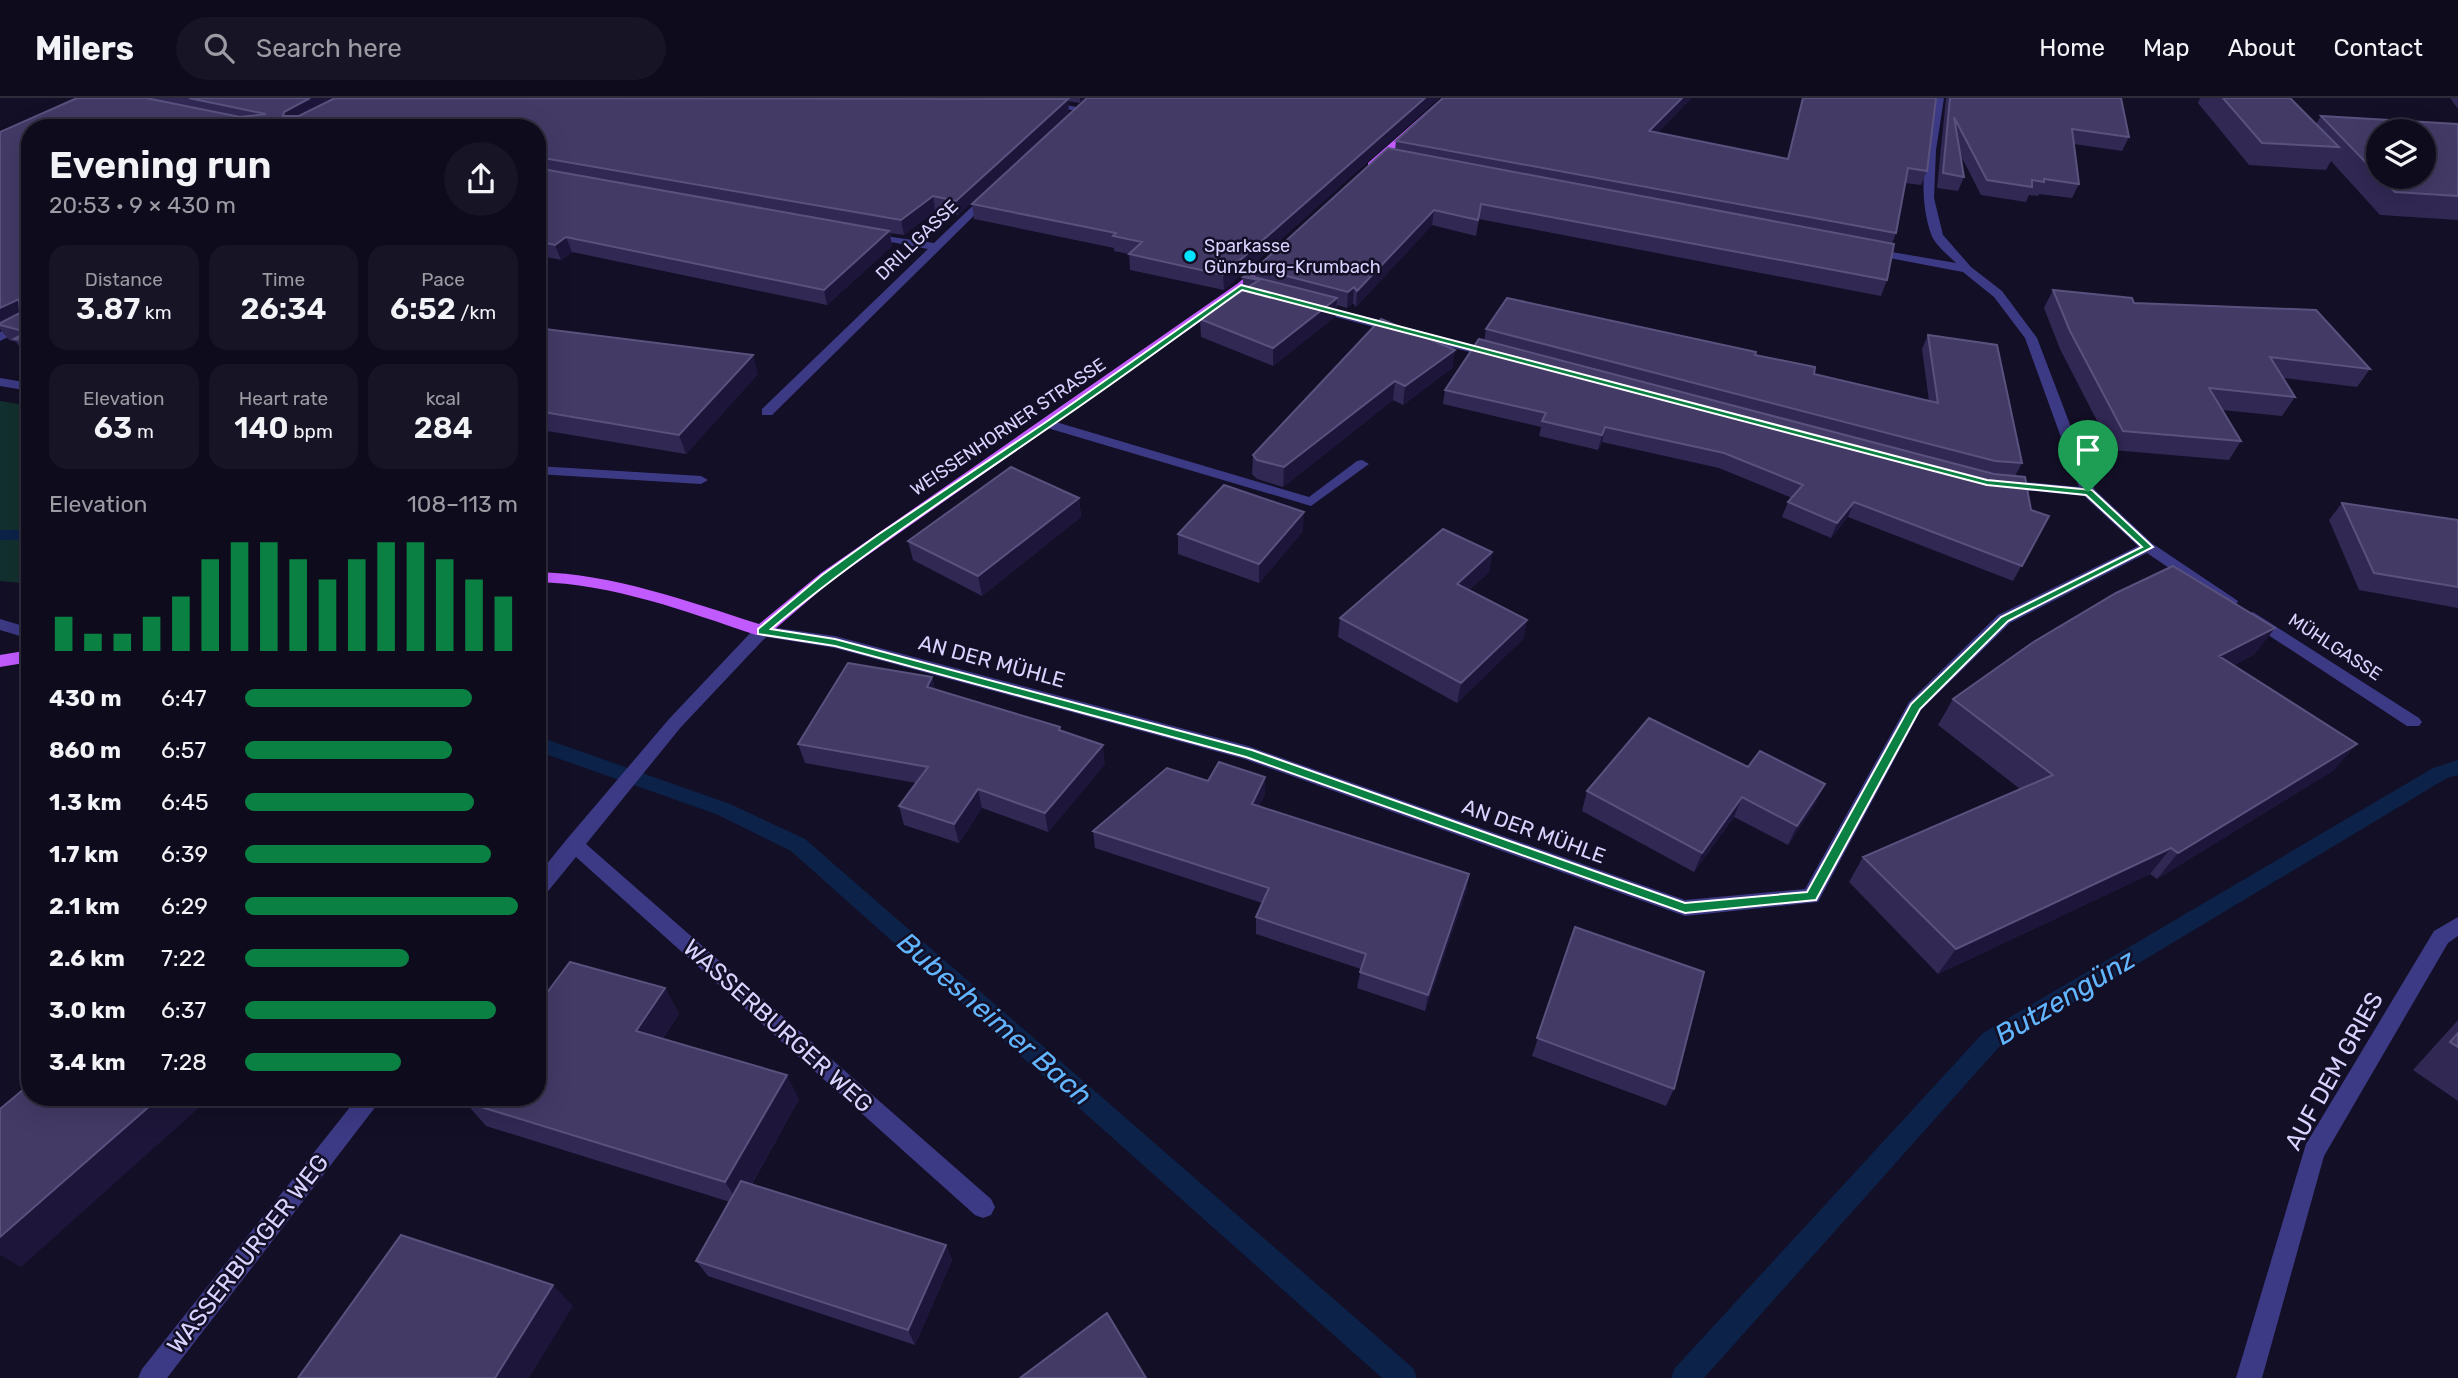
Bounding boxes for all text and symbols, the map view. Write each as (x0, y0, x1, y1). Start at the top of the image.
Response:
search box (176, 17, 666, 80)
text: Milers (35, 29, 134, 68)
icon: search (200, 29, 238, 67)
text: Search here (256, 33, 402, 64)
text: Home (2039, 34, 2105, 62)
text: Map (2143, 34, 2190, 62)
text: About (2228, 34, 2296, 62)
text: Contact (2334, 34, 2423, 62)
map controls (2366, 119, 2436, 189)
button: layers (2366, 119, 2436, 189)
text: Evening run (49, 142, 272, 188)
button: share (444, 142, 518, 216)
text: 20:53 · 9 × 430 m (49, 191, 236, 219)
street label: DRILLGASSE (871, 195, 963, 285)
place label: Sparkasse Günzburg-Krumbach (1204, 235, 1381, 278)
marker: Sparkasse Günzburg-Krumbach (1182, 248, 1198, 264)
text: Distance (85, 268, 163, 291)
text: Time (262, 268, 305, 291)
text: Pace (421, 268, 465, 291)
text: 3.87 (76, 291, 140, 327)
text: 26:34 (241, 291, 326, 327)
text: 6:52 (390, 291, 456, 327)
text: km (140, 301, 172, 324)
text: /km (456, 301, 496, 324)
street label: WEISSENHORNER STRASSE (906, 353, 1110, 501)
text: Elevation (83, 387, 165, 410)
text: Heart rate (239, 387, 328, 410)
text: kcal (426, 387, 461, 410)
text: 63 (94, 410, 132, 446)
text: 140 (234, 410, 289, 446)
text: 284 (414, 410, 473, 446)
text: m (132, 420, 154, 443)
text: bpm (289, 420, 333, 443)
pin (2058, 420, 2118, 492)
icon: arrive (2069, 431, 2107, 469)
text: Elevation (49, 490, 148, 518)
text: 108–113 m (407, 490, 518, 518)
street label: MÜHLGASSE (2284, 609, 2386, 685)
street label: AN DER MÜHLE (916, 629, 1068, 693)
text: 430 m (49, 684, 121, 712)
text: 6:47 (161, 684, 206, 712)
text: 860 m (49, 736, 121, 764)
text: 6:57 (161, 736, 206, 764)
text: 1.3 km (49, 788, 122, 816)
text: 6:45 (161, 788, 209, 816)
street label: AN DER MÜHLE (1459, 793, 1609, 869)
text: 1.7 km (49, 840, 119, 868)
text: 6:39 (161, 840, 208, 868)
text: 2.1 km (49, 892, 120, 920)
text: 6:29 (161, 892, 208, 920)
water label: Bubesheimer Bach (891, 926, 1099, 1112)
street label: WASSERBURGER WEG (678, 934, 878, 1118)
water label: Butzengünz (1989, 942, 2141, 1052)
text: 2.6 km (49, 944, 125, 972)
text: 7:22 (161, 944, 206, 972)
street label: AUF DEM GRIES (2279, 987, 2389, 1155)
text: 3.0 km (49, 996, 126, 1024)
text: 6:37 (161, 996, 206, 1024)
text: 3.4 km (49, 1048, 126, 1076)
text: 7:28 (161, 1048, 207, 1076)
street label: WASSERBURGER WEG (162, 1149, 334, 1359)

